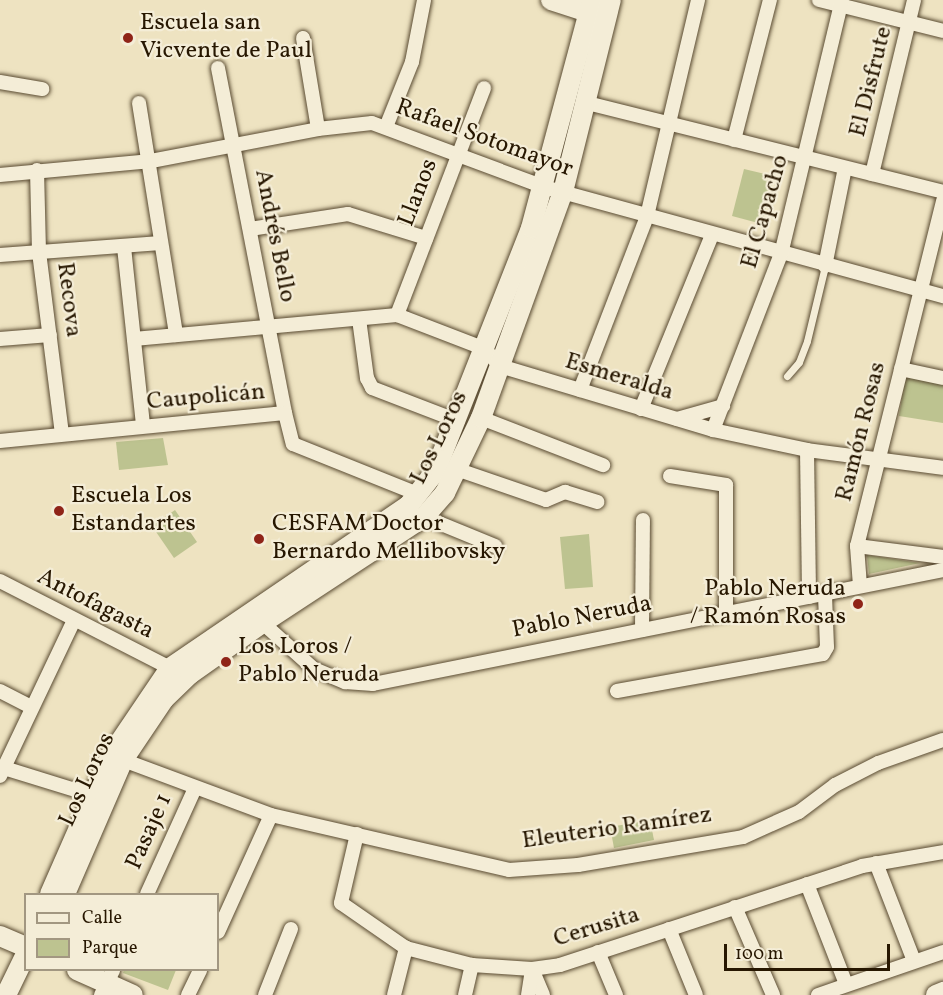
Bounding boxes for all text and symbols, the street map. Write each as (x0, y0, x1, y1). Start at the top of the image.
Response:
place label: Escuela san Vicvente de Paul (140, 10, 312, 66)
street label: El Disfrute (844, 24, 900, 140)
marker: Escuela san Vicvente de Paul (121, 31, 135, 45)
street label: Rafael Sotomayor (391, 94, 577, 184)
street label: El Capacho (736, 152, 796, 272)
street label: Llanos (393, 155, 445, 231)
street label: Andrés Bello (247, 167, 301, 305)
street label: Recova (49, 261, 87, 339)
street label: Esmeralda (561, 348, 677, 408)
street label: Ramón Rosas (831, 359, 893, 505)
street label: Caupolicán (146, 378, 266, 418)
street label: Los Loros (405, 386, 475, 490)
place label: Escuela Los Estandartes (71, 483, 196, 539)
marker: Escuela Los Estandartes (52, 504, 66, 518)
place label: CESFAM Doctor Bernardo Mellibovsky (272, 511, 505, 567)
marker: CESFAM Doctor Bernardo Mellibovsky (250, 530, 268, 548)
street label: Antofagasta (32, 563, 158, 647)
place label: Pablo Neruda / Ramón Rosas (690, 576, 846, 632)
street label: Pablo Neruda (510, 590, 654, 646)
marker: Pablo Neruda / Ramón Rosas (851, 597, 865, 611)
place label: Los Loros / Pablo Neruda (238, 634, 380, 690)
marker: Los Loros / Pablo Neruda (219, 655, 233, 669)
street label: Los Loros (54, 728, 122, 832)
street label: Pasaje 1 (120, 789, 180, 875)
street label: Eleuterio Ramírez (520, 801, 714, 857)
legend (24, 893, 219, 971)
street label: Cerusita (550, 901, 644, 955)
text: Calle (82, 906, 122, 931)
scale bar (727, 932, 894, 970)
text: Parque (82, 936, 137, 961)
text: 100 m (735, 942, 784, 967)

